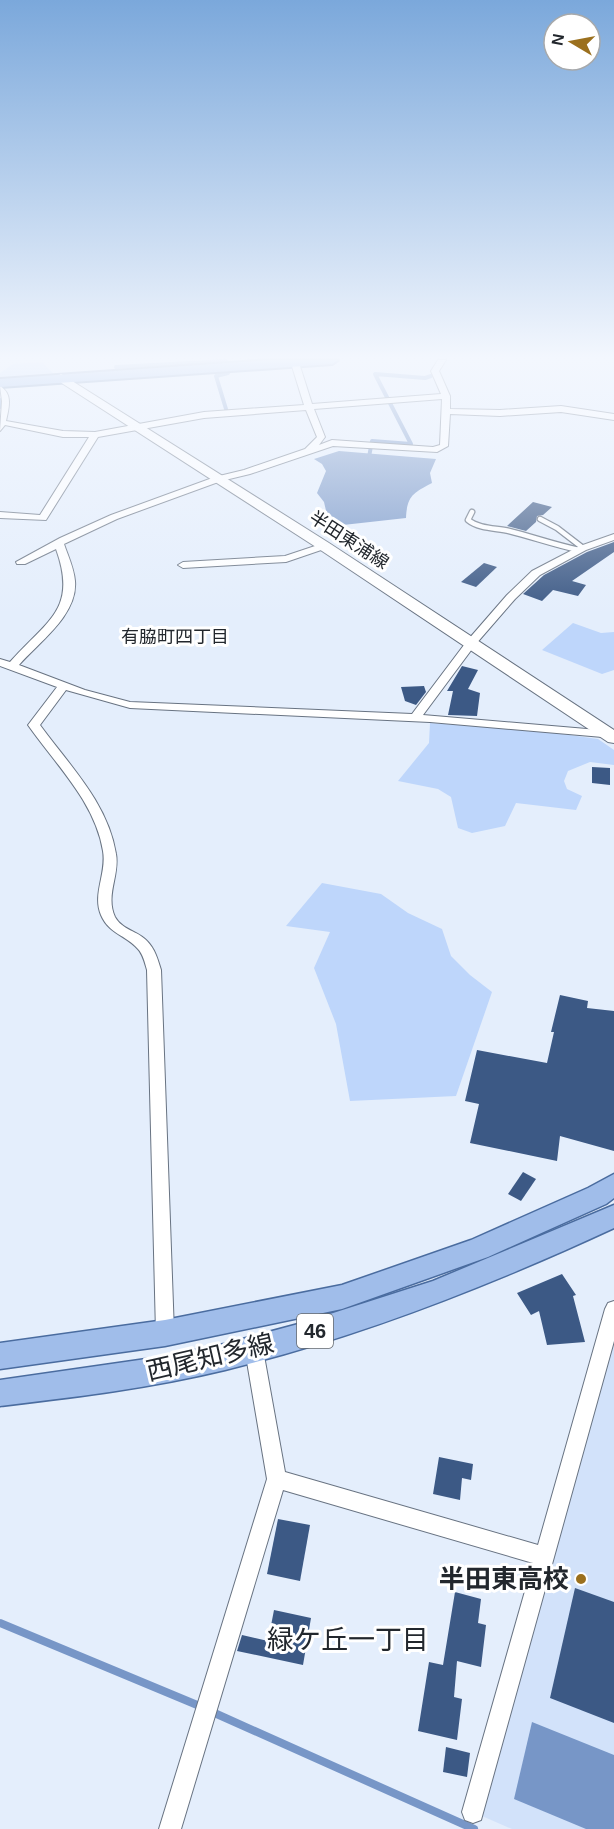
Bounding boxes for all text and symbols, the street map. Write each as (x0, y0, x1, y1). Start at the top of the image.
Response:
north arrow (542, 12, 602, 72)
text: N (548, 32, 567, 47)
street label: 半田東浦線 (306, 507, 392, 573)
district label: 有脇町四丁目 (121, 627, 229, 647)
road number: 46 (297, 1314, 333, 1348)
street label: 西尾知多線 (143, 1328, 277, 1386)
place label: 半田東高校 (439, 1564, 569, 1594)
marker: 半田東高校 (574, 1572, 588, 1586)
district label: 緑ケ丘一丁目 (267, 1625, 429, 1655)

